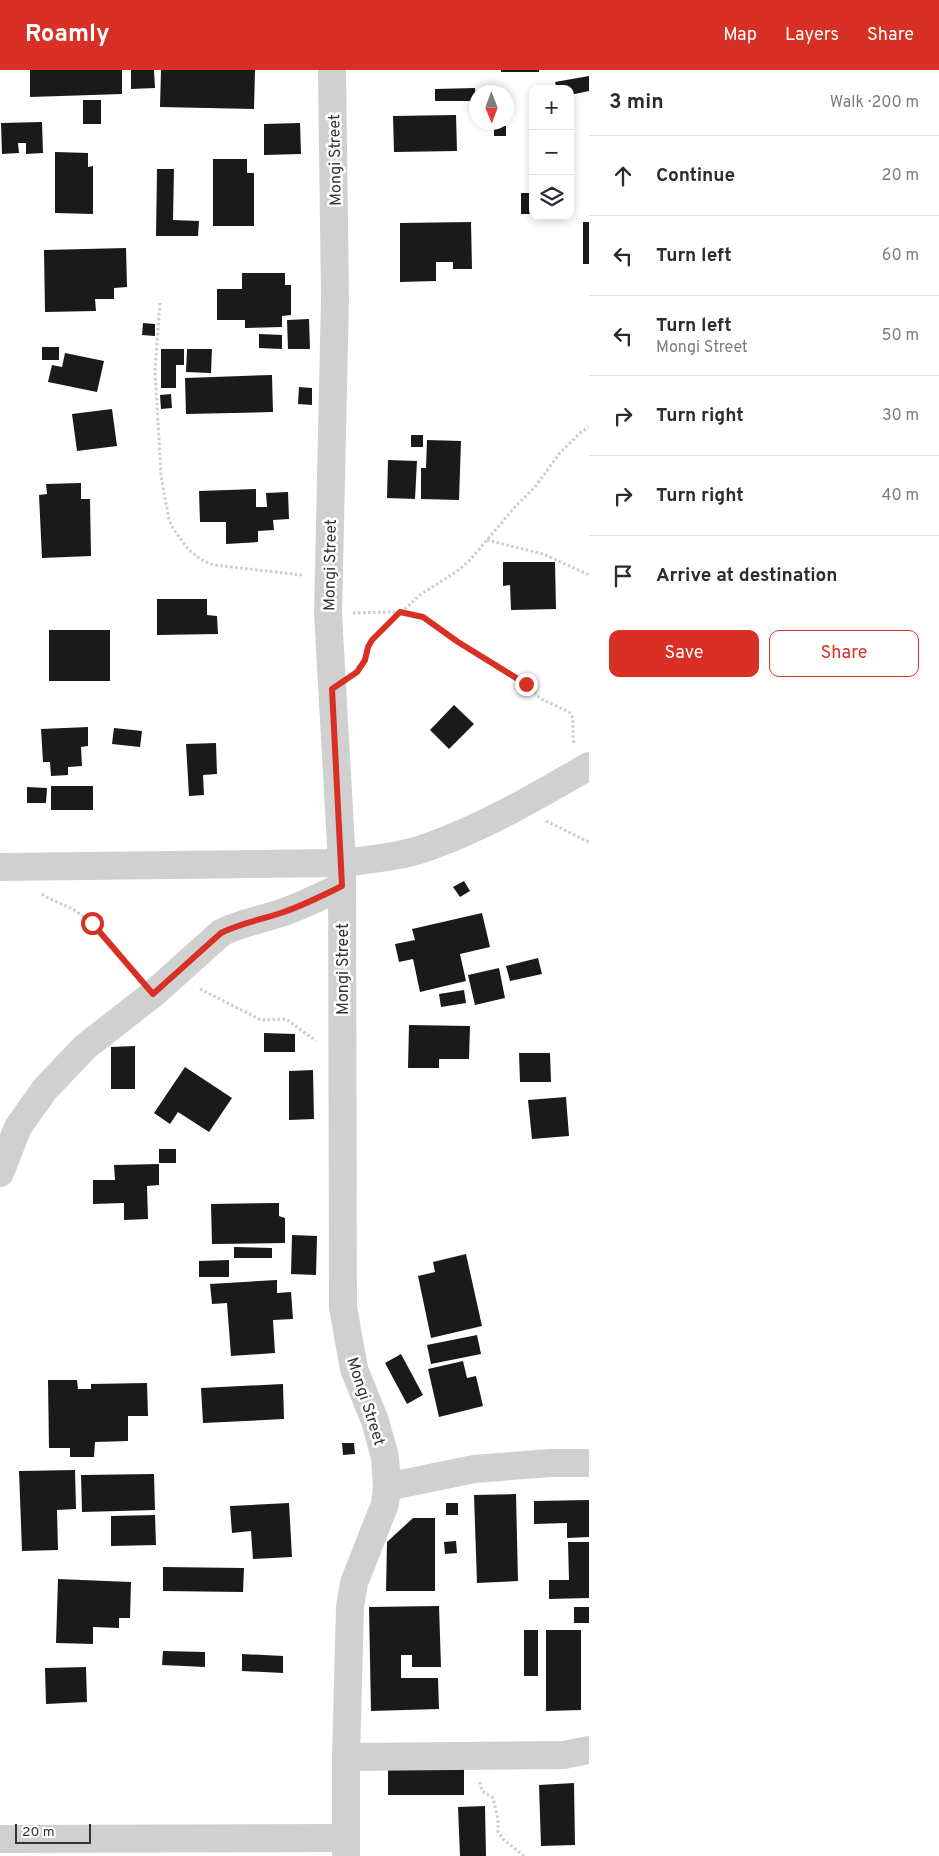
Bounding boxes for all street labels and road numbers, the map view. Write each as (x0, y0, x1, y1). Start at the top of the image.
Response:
street label: Mongi Street (325, 114, 347, 206)
street label: Mongi Street (320, 519, 342, 611)
street label: Mongi Street (334, 923, 354, 1015)
street label: Mongi Street (341, 1355, 389, 1448)

